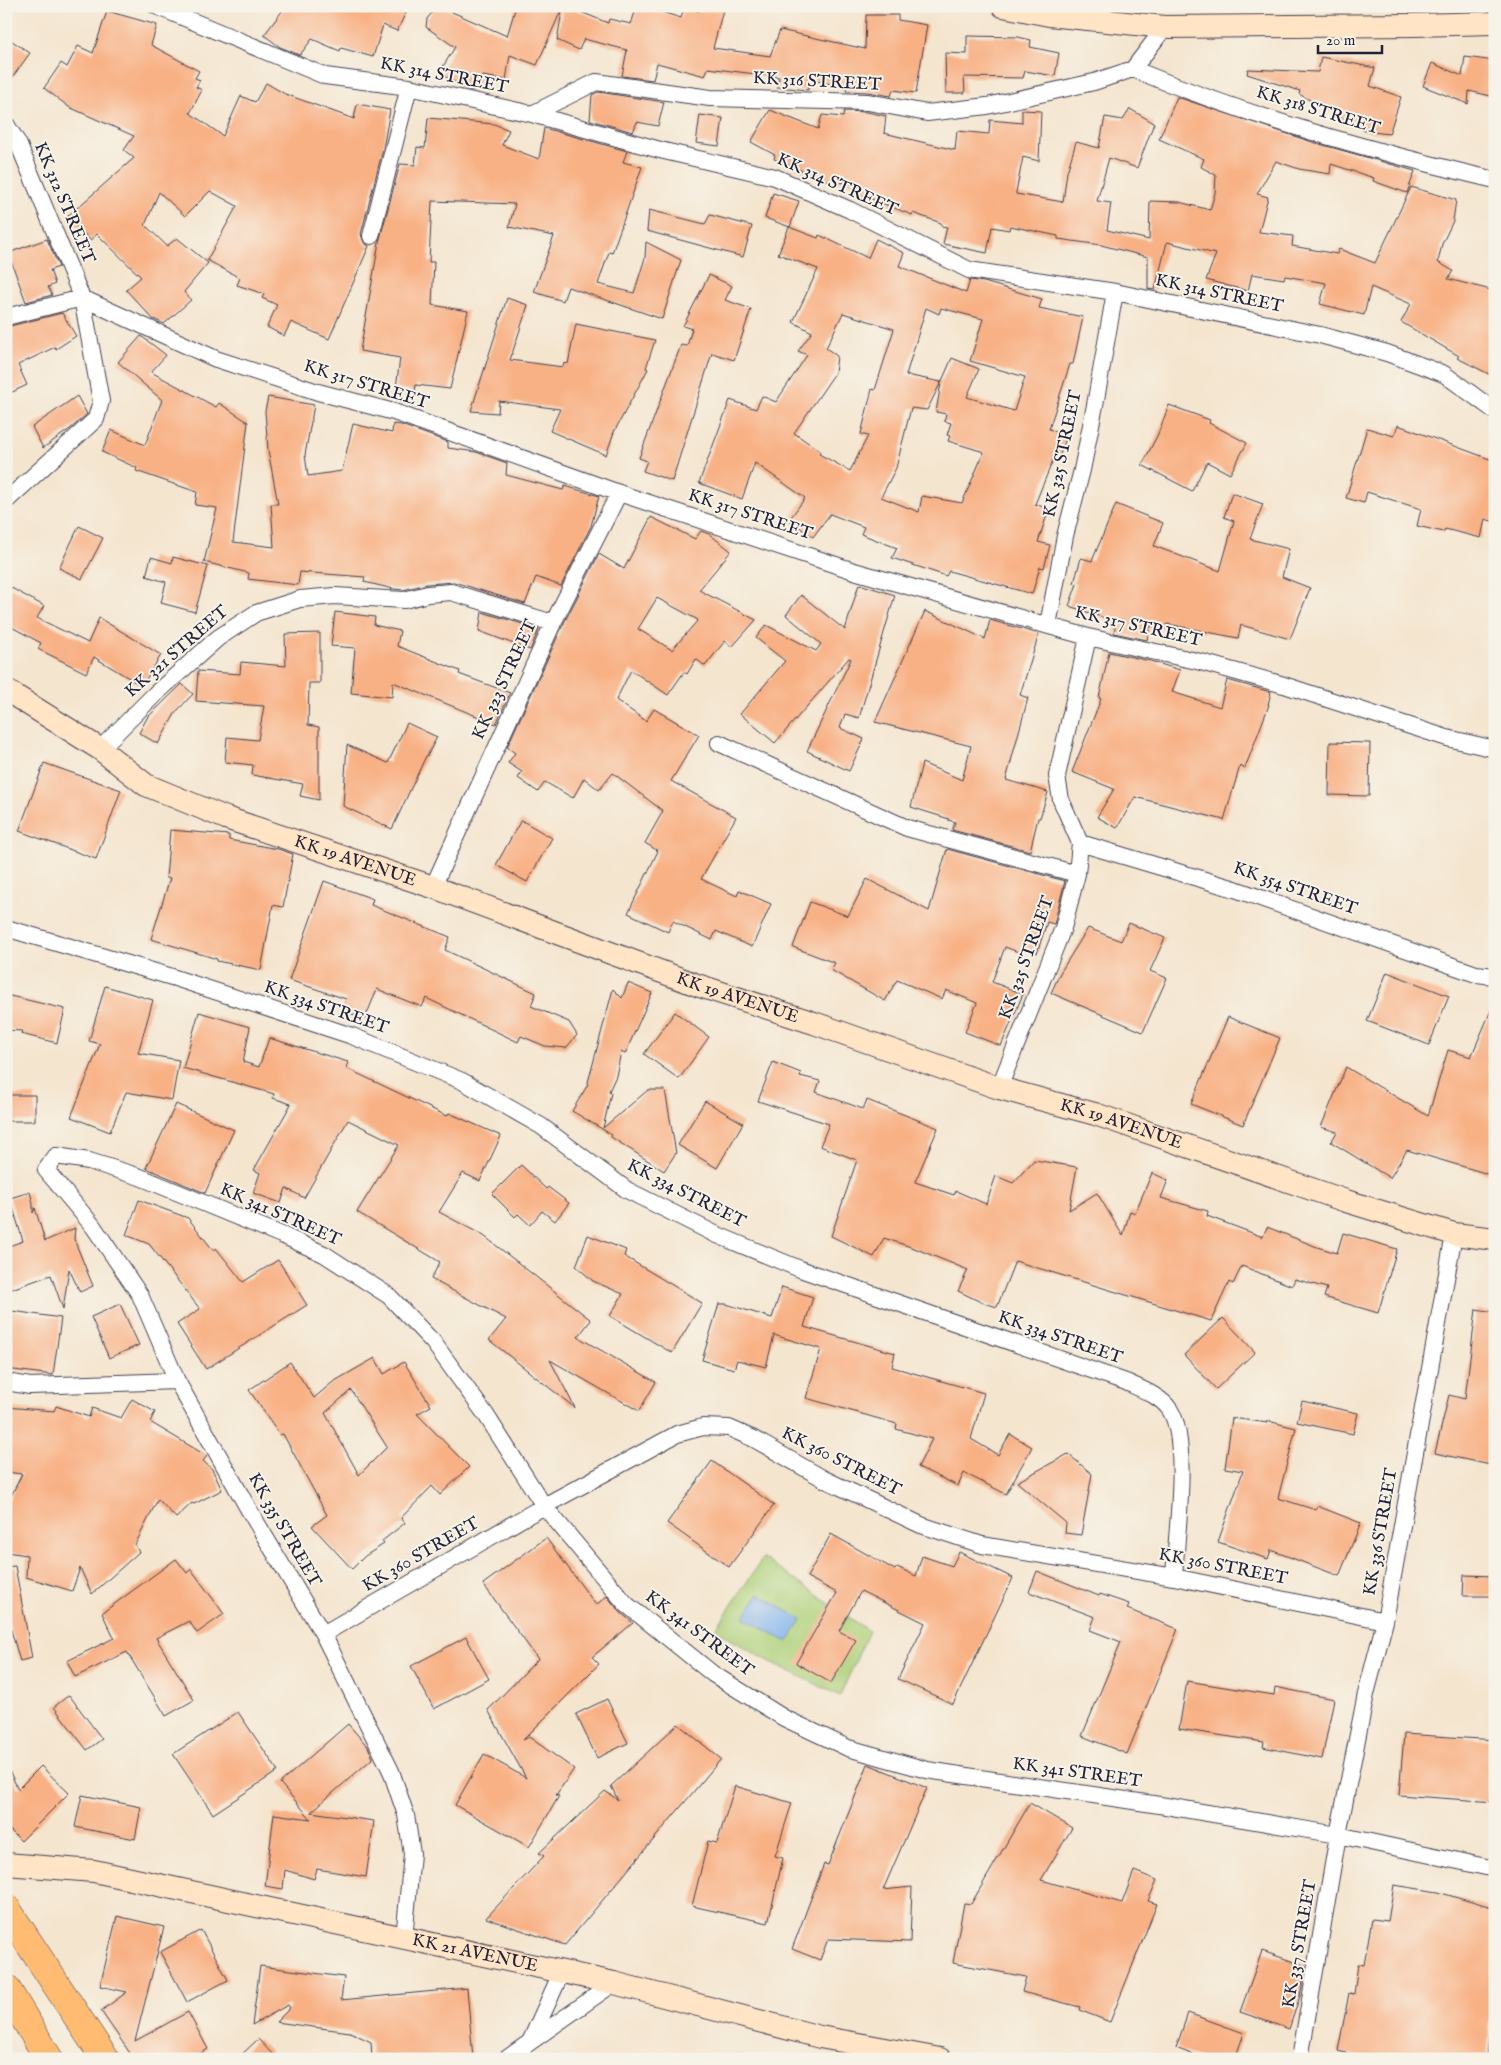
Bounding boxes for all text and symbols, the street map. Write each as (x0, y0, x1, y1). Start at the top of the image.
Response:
scale bar (1318, 22, 1382, 54)
text: 20 m (1326, 31, 1356, 50)
street label: KK 314 STREET (378, 52, 510, 100)
street label: KK 316 STREET (752, 67, 882, 97)
street label: KK 318 STREET (1253, 81, 1383, 141)
street label: KK 312 STREET (28, 139, 100, 267)
street label: KK 314 STREET (773, 148, 901, 222)
street label: KK 314 STREET (1153, 269, 1285, 319)
street label: KK 317 STREET (301, 355, 431, 415)
street label: KK 325 STREET (1038, 388, 1088, 520)
street label: KK 317 STREET (685, 484, 815, 546)
street label: KK 321 STREET (120, 601, 234, 703)
street label: KK 317 STREET (1072, 601, 1204, 653)
street label: KK 323 STREET (467, 616, 543, 744)
street label: KK 19 AVENUE (291, 830, 419, 892)
street label: KK 354 STREET (1230, 857, 1360, 921)
street label: KK 325 STREET (994, 893, 1060, 1023)
street label: KK 19 AVENUE (673, 967, 801, 1029)
street label: KK 334 STREET (261, 976, 391, 1040)
street label: KK 19 AVENUE (1057, 1093, 1185, 1155)
street label: KK 334 STREET (623, 1154, 749, 1234)
street label: KK 341 STREET (216, 1178, 344, 1252)
street label: KK 334 STREET (995, 1306, 1125, 1370)
street label: KK 360 STREET (777, 1422, 905, 1502)
street label: KK 336 STREET (1358, 1467, 1404, 1597)
street label: KK 335 STREET (242, 1469, 326, 1591)
street label: KK 360 STREET (359, 1512, 483, 1598)
street label: KK 360 STREET (1156, 1543, 1290, 1591)
street label: KK 341 STREET (640, 1586, 758, 1682)
street label: KK 341 STREET (1011, 1753, 1143, 1793)
street label: KK 337 STREET (1277, 1878, 1323, 2010)
street label: KK 21 AVENUE (410, 1928, 540, 1978)

